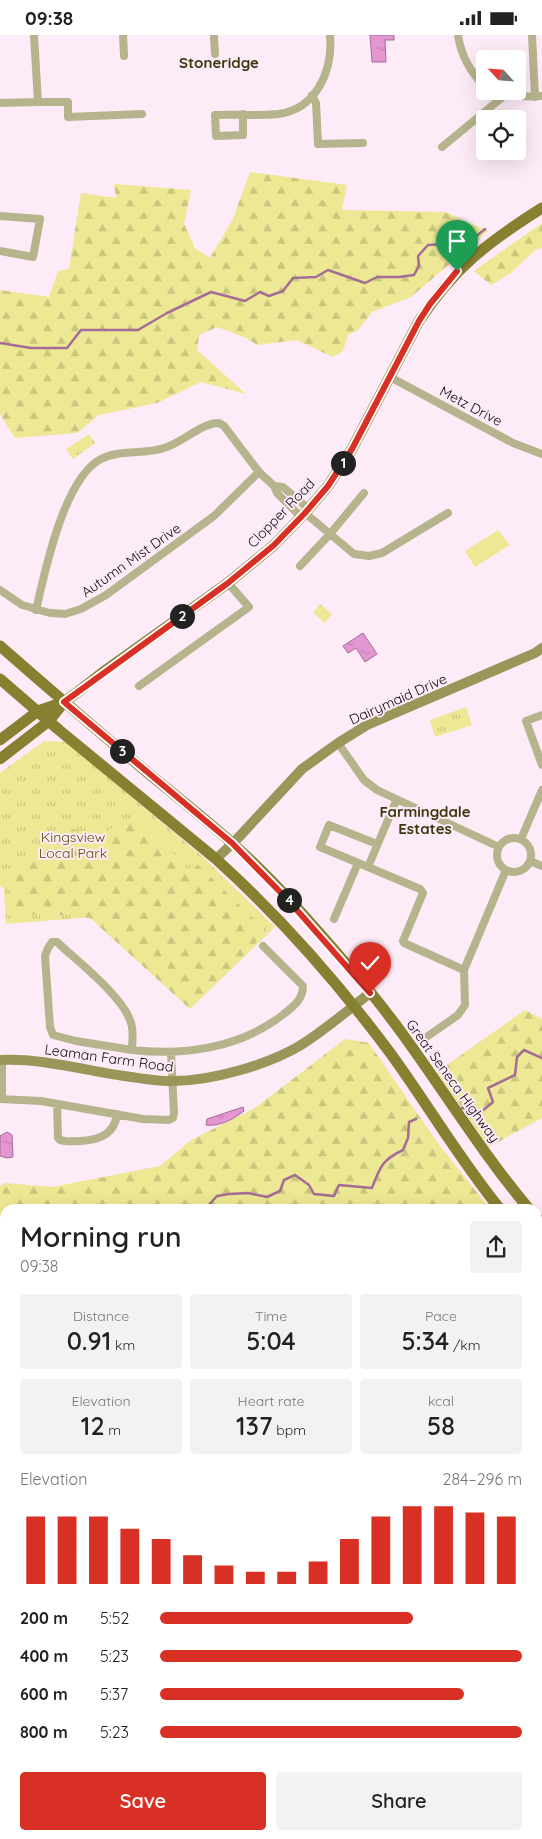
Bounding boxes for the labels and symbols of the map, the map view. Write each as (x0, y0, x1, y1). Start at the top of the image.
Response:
north arrow (476, 50, 526, 100)
district label: Stoneridge (179, 53, 259, 72)
pin (436, 220, 478, 271)
street label: Metz Drive (437, 382, 506, 430)
pin: 1 (330, 451, 356, 475)
street label: Clopper Road (243, 475, 319, 551)
street label: Autumn Mist Drive (78, 519, 184, 601)
pin: 2 (170, 603, 194, 629)
street label: Dairymaid Drive (346, 669, 450, 729)
pin: 3 (110, 739, 134, 763)
district label: Farmingdale Estates (379, 802, 471, 838)
park label: Kingsview Local Park (39, 828, 107, 862)
pin: 4 (276, 887, 302, 913)
pin (349, 942, 391, 993)
street label: Great Seneca Highway (402, 1016, 504, 1146)
street label: Leaman Farm Road (43, 1040, 175, 1076)

